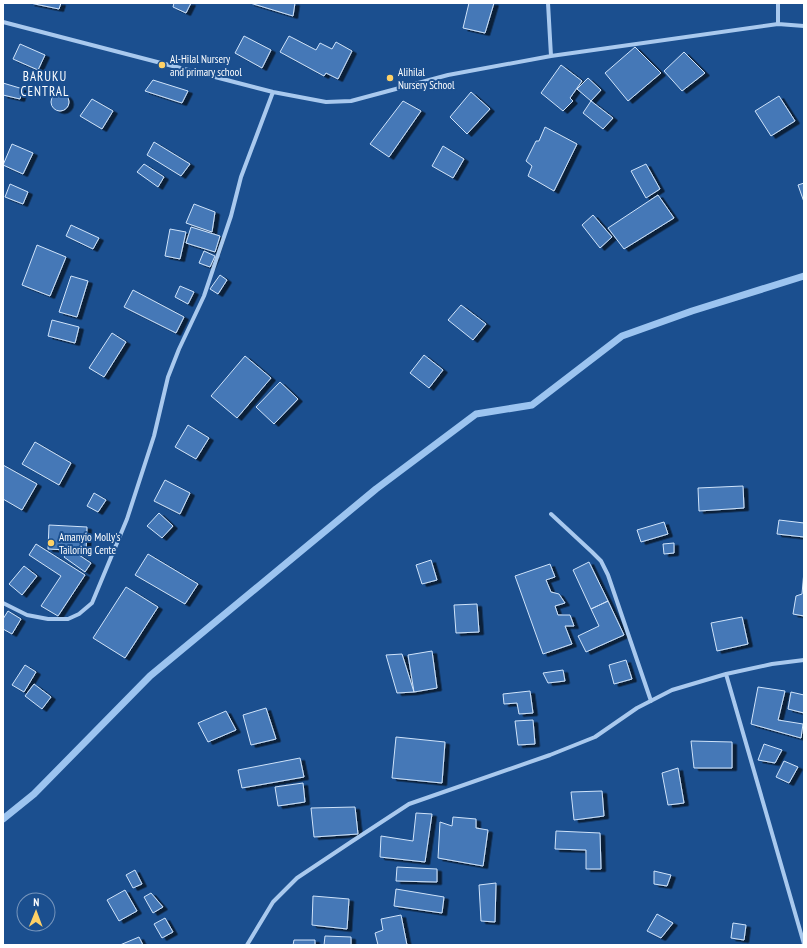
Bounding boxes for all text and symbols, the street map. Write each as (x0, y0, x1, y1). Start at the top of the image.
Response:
place label: Al-Hilal Nursery and primary school (170, 52, 242, 79)
marker: Al-Hilal Nursery and primary school (157, 60, 167, 70)
place label: Alihilal Nursery School (398, 65, 455, 92)
district label: BARUKU CENTRAL (21, 68, 69, 100)
marker: Alihilal Nursery School (385, 73, 395, 83)
place label: Amanyio Molly's Tailoring Cente (59, 530, 121, 557)
marker: Amanyio Molly's Tailoring Cente (46, 538, 56, 548)
north arrow (16, 892, 56, 932)
text: N (33, 895, 39, 909)

